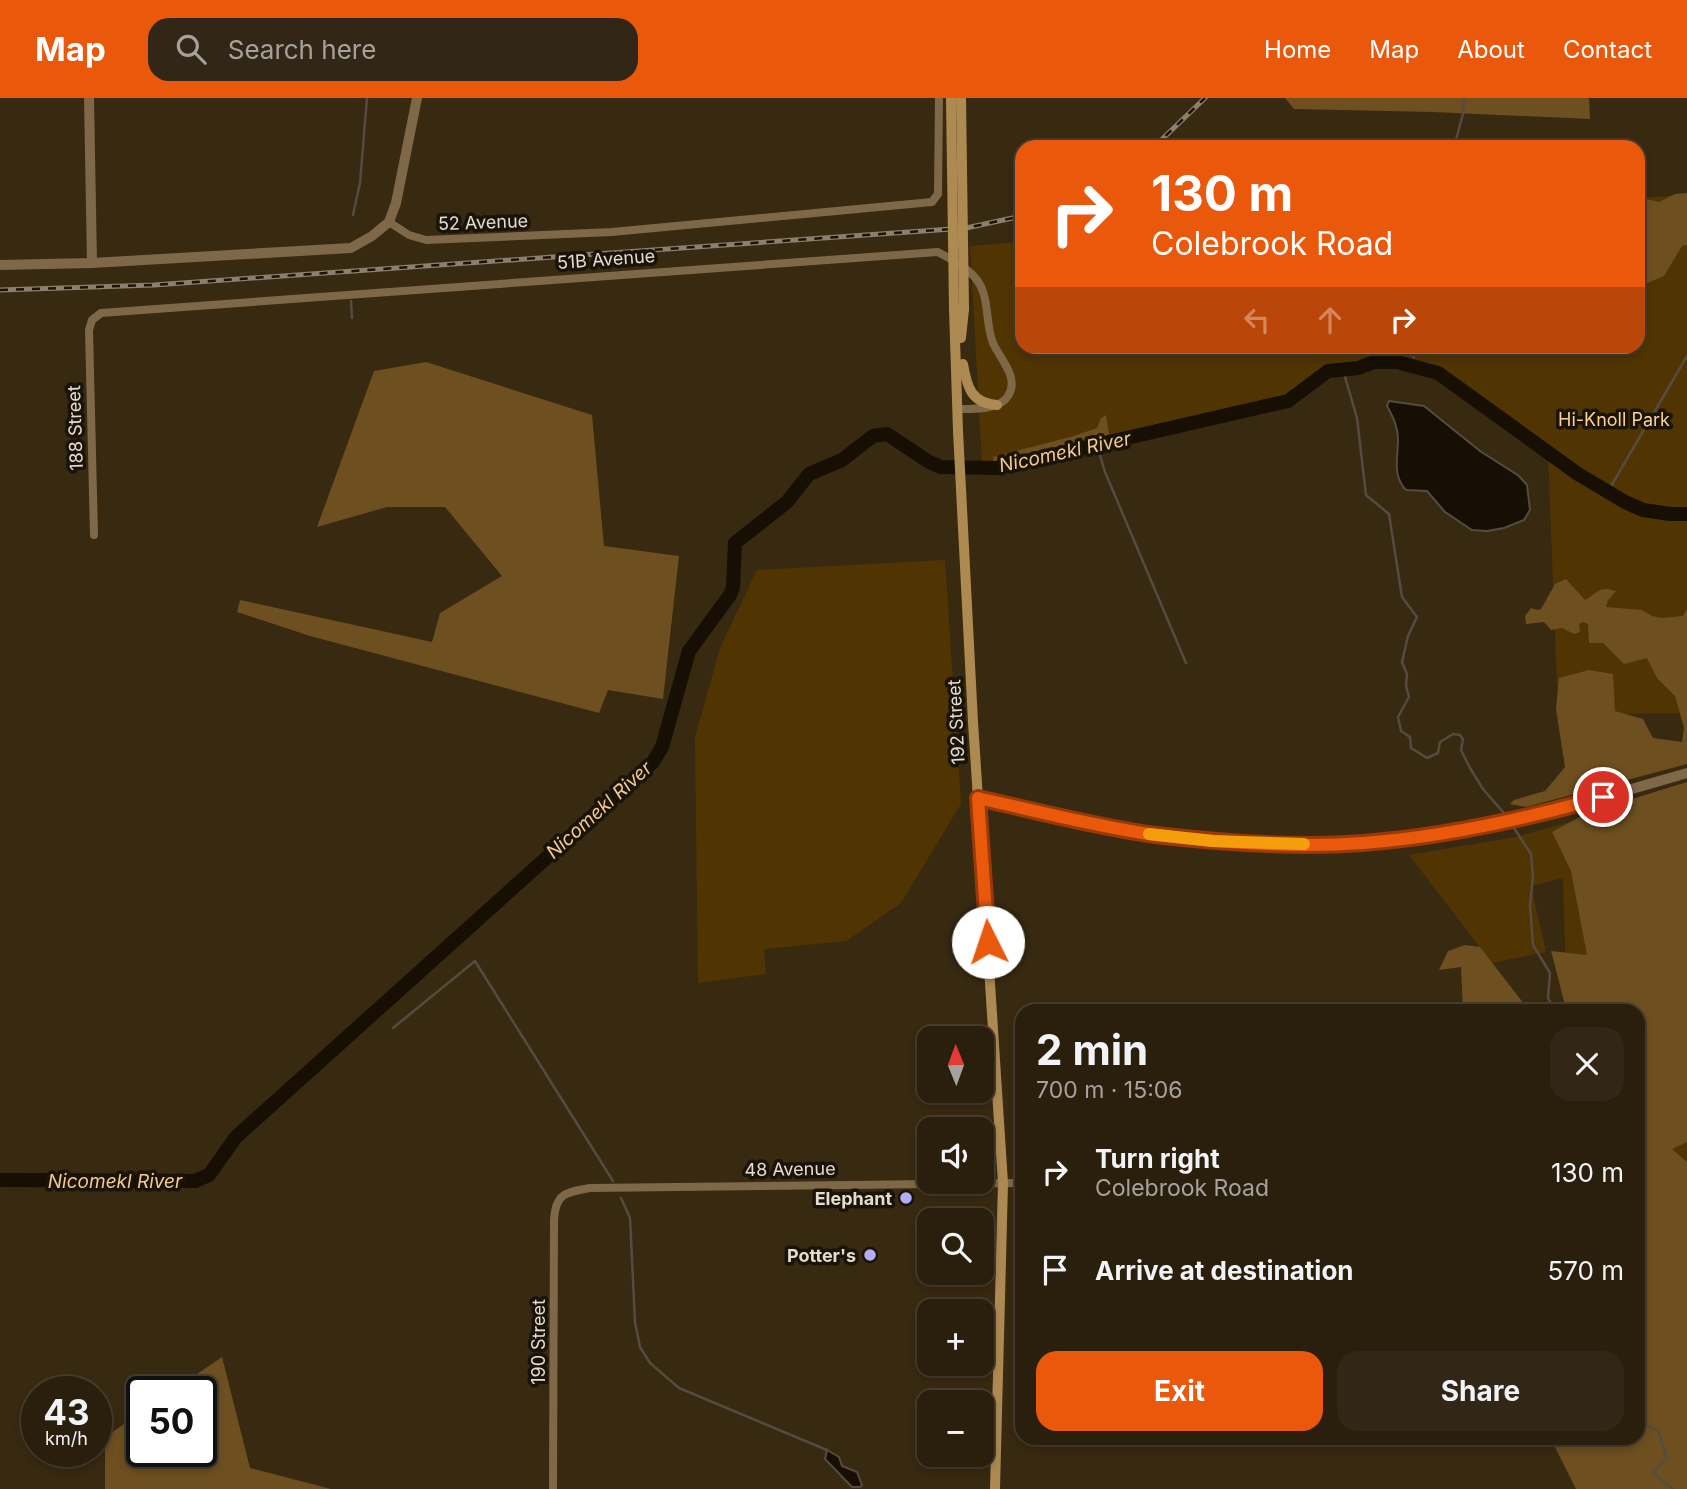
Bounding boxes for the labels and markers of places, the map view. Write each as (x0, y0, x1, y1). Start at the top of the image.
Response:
pin (1573, 767, 1633, 827)
place label: Elephant (815, 1188, 892, 1209)
marker: Elephant (898, 1190, 914, 1206)
place label: Potter's (787, 1245, 856, 1266)
marker: Potter's (862, 1247, 878, 1263)

